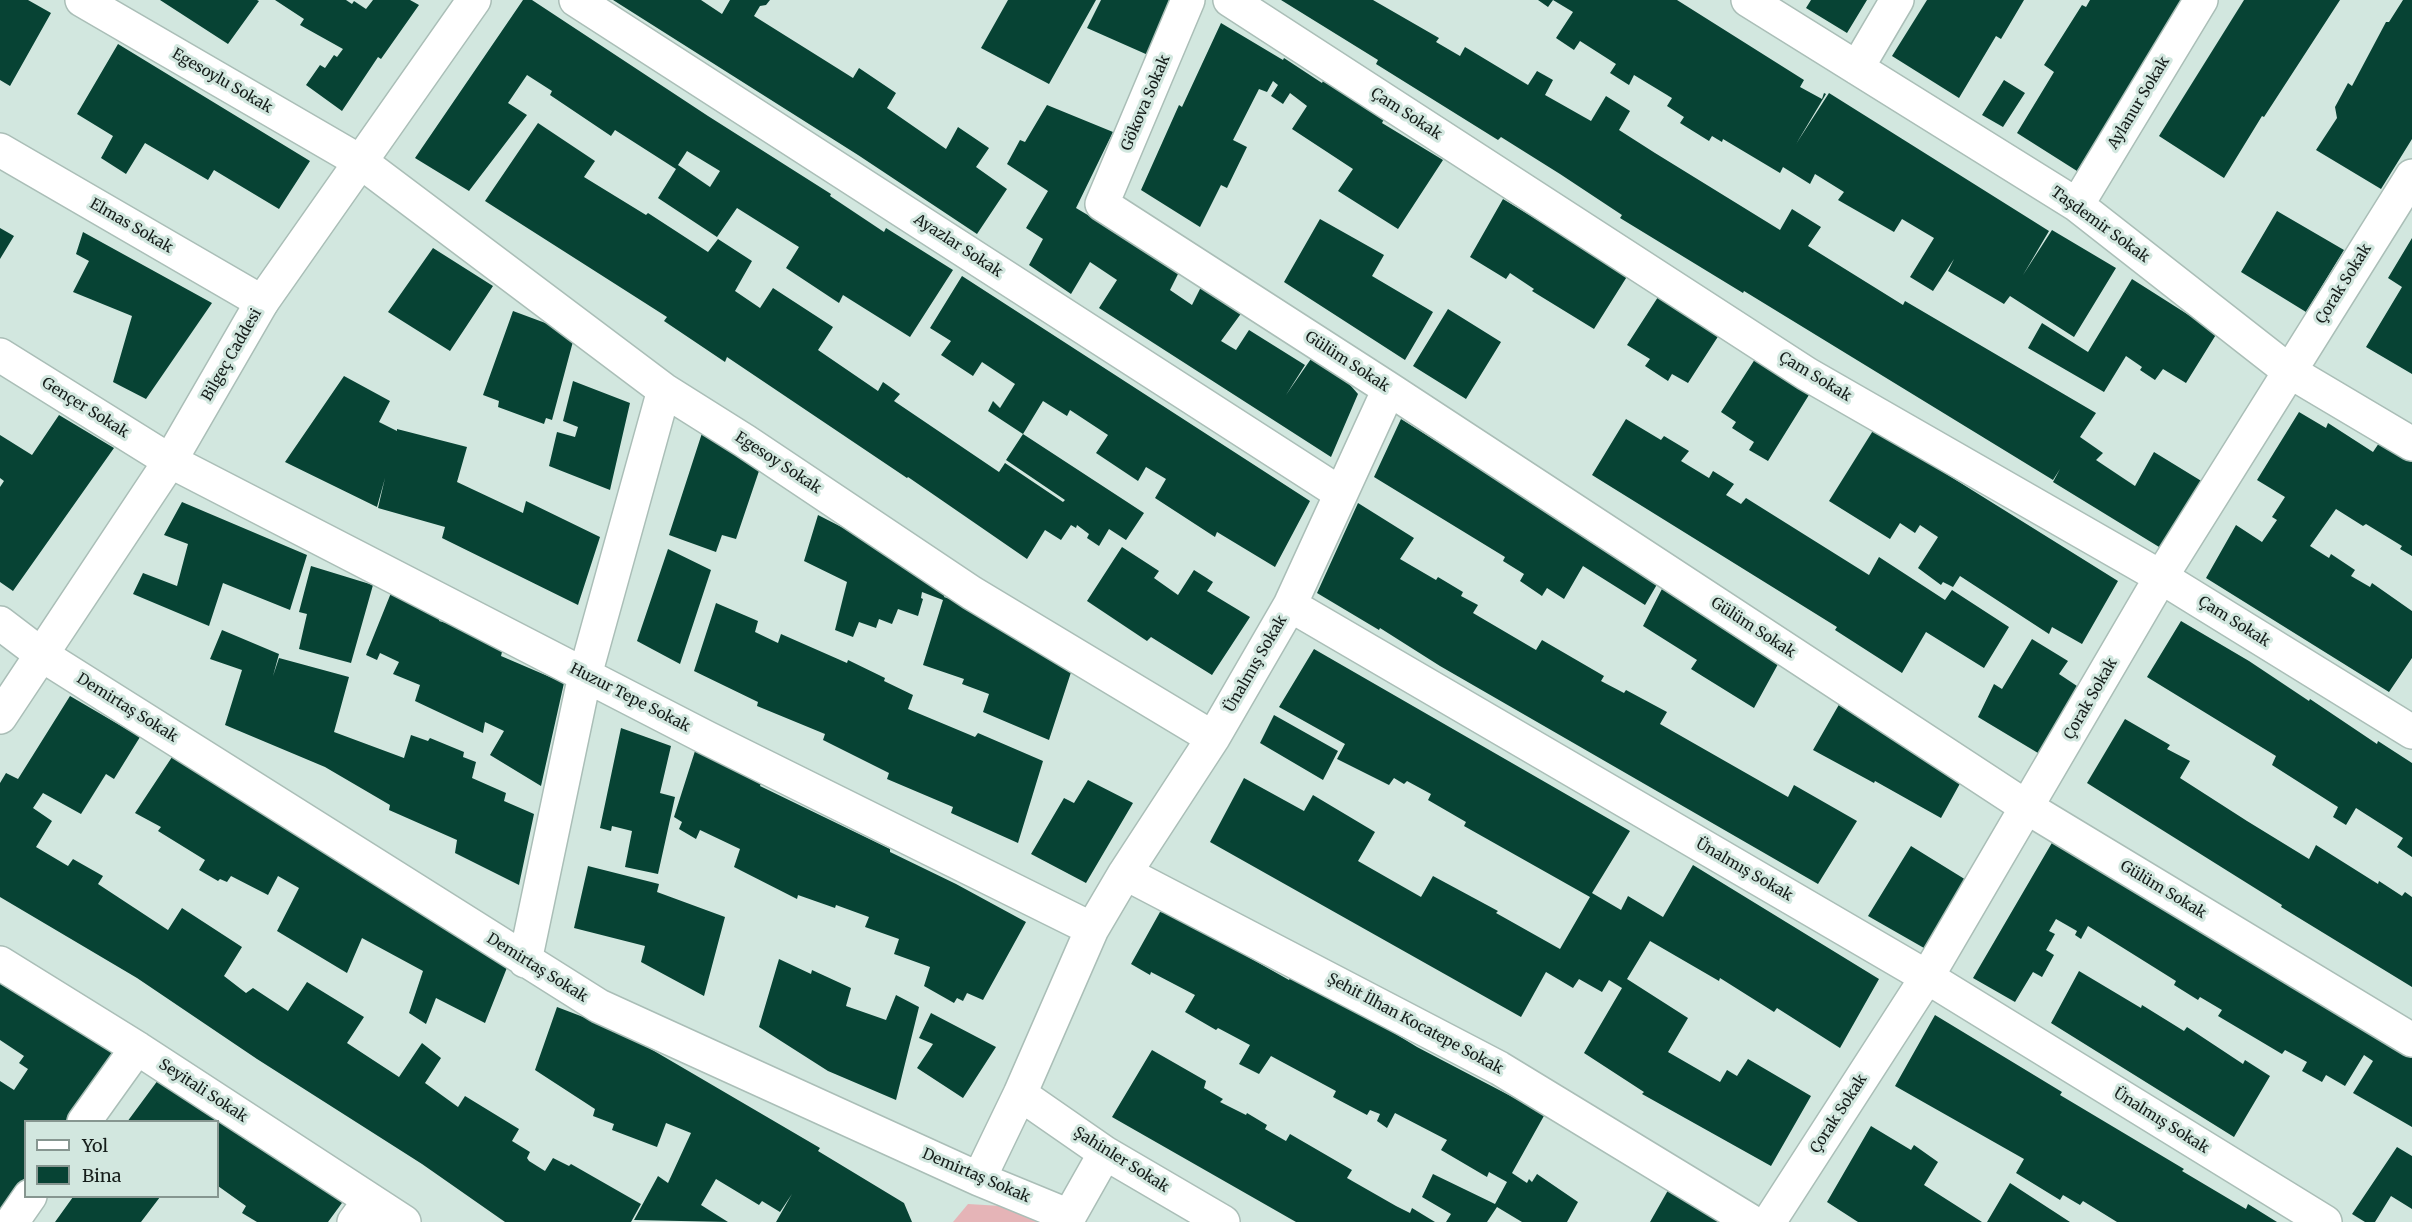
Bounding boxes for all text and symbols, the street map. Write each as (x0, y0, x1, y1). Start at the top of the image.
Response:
street label: Egesoylu Sokak (169, 45, 275, 117)
street label: Gökova Sokak (1118, 52, 1174, 154)
street label: Aylanur Sokak (2104, 54, 2174, 152)
street label: Çam Sokak (1367, 84, 1445, 144)
street label: Taşdemir Sokak (2047, 183, 2153, 267)
street label: Elmas Sokak (86, 195, 176, 257)
street label: Ayazlar Sokak (910, 211, 1006, 281)
street label: Çorak Sokak (2312, 241, 2376, 327)
street label: Bilgeç Caddesi (198, 306, 266, 404)
street label: Gülüm Sokak (1301, 328, 1393, 396)
street label: Çam Sokak (1776, 348, 1854, 406)
street label: Gençer Sokak (38, 374, 132, 442)
street label: Egesoy Sokak (731, 428, 825, 498)
street label: Çam Sokak (2195, 593, 2273, 651)
street label: Gülüm Sokak (1707, 594, 1799, 662)
street label: Ünalmış Sokak (1221, 612, 1291, 716)
street label: Çorak Sokak (2061, 655, 2121, 743)
street label: Huzur Tepe Sokak (567, 660, 693, 736)
street label: Demirtaş Sokak (73, 670, 181, 746)
street label: Ünalmış Sokak (1692, 835, 1796, 905)
street label: Gülüm Sokak (2117, 857, 2209, 923)
street label: Demirtaş Sokak (483, 930, 591, 1006)
street label: Şehit İlhan Kocatepe Sokak (1324, 970, 1506, 1078)
street label: Seyitali Sokak (155, 1056, 251, 1126)
street label: Çorak Sokak (1807, 1071, 1871, 1157)
street label: Ünalmış Sokak (2110, 1085, 2212, 1157)
legend (24, 1120, 219, 1198)
street label: Şahinler Sokak (1070, 1123, 1172, 1197)
text: Yol (82, 1134, 108, 1157)
street label: Demirtaş Sokak (919, 1145, 1033, 1207)
text: Bina (82, 1164, 121, 1187)

